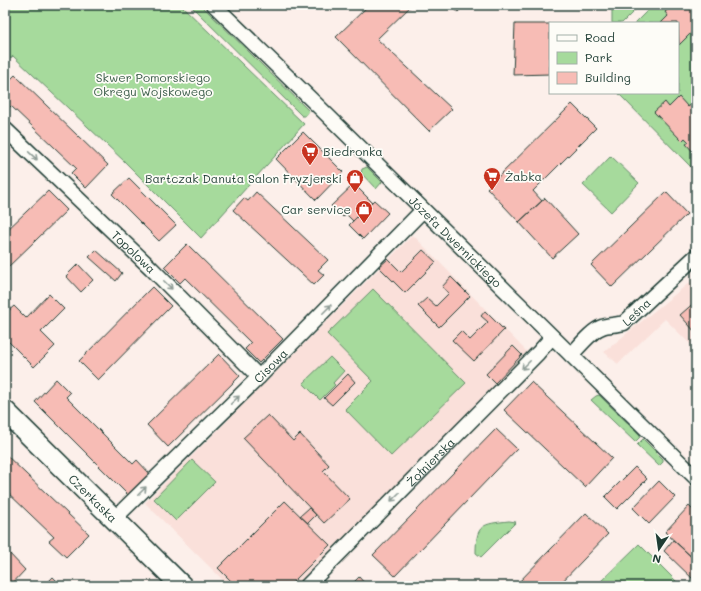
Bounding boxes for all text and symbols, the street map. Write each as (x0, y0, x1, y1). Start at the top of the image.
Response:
legend (549, 22, 679, 94)
text: Road (585, 29, 615, 45)
text: Park (585, 49, 612, 65)
park label: Skwer Pomorskiego Okręgu Wojskowego (94, 69, 212, 99)
text: Building (585, 69, 631, 85)
supermarket icon: Biedronka (300, 141, 320, 166)
place label: Biedronka (323, 143, 383, 159)
one-way arrow (28, 151, 38, 160)
supermarket icon: Żabka (482, 166, 502, 191)
shop icon: Bartczak Danuta Salon Fryzjerski (345, 168, 365, 193)
place label: Żabka (505, 168, 542, 184)
place label: Bartczak Danuta Salon Fryzjerski (145, 170, 342, 186)
street label: Józefa Dwernickiego (406, 192, 505, 291)
shop icon: Car service (354, 199, 374, 224)
place label: Car service (281, 201, 351, 217)
street label: Topolowa (108, 227, 160, 277)
one-way arrow (163, 280, 173, 290)
street label: Leśna (618, 294, 654, 329)
one-way arrow (321, 304, 331, 314)
street label: Cisowa (250, 345, 291, 386)
one-way arrow (521, 360, 531, 370)
one-way arrow (230, 396, 240, 405)
street label: Żołnierska (403, 434, 458, 490)
street label: Czerkaska (65, 471, 121, 526)
one-way arrow (137, 486, 147, 496)
one-way arrow (390, 492, 400, 502)
north arrow (639, 529, 679, 569)
text: N (651, 551, 662, 567)

